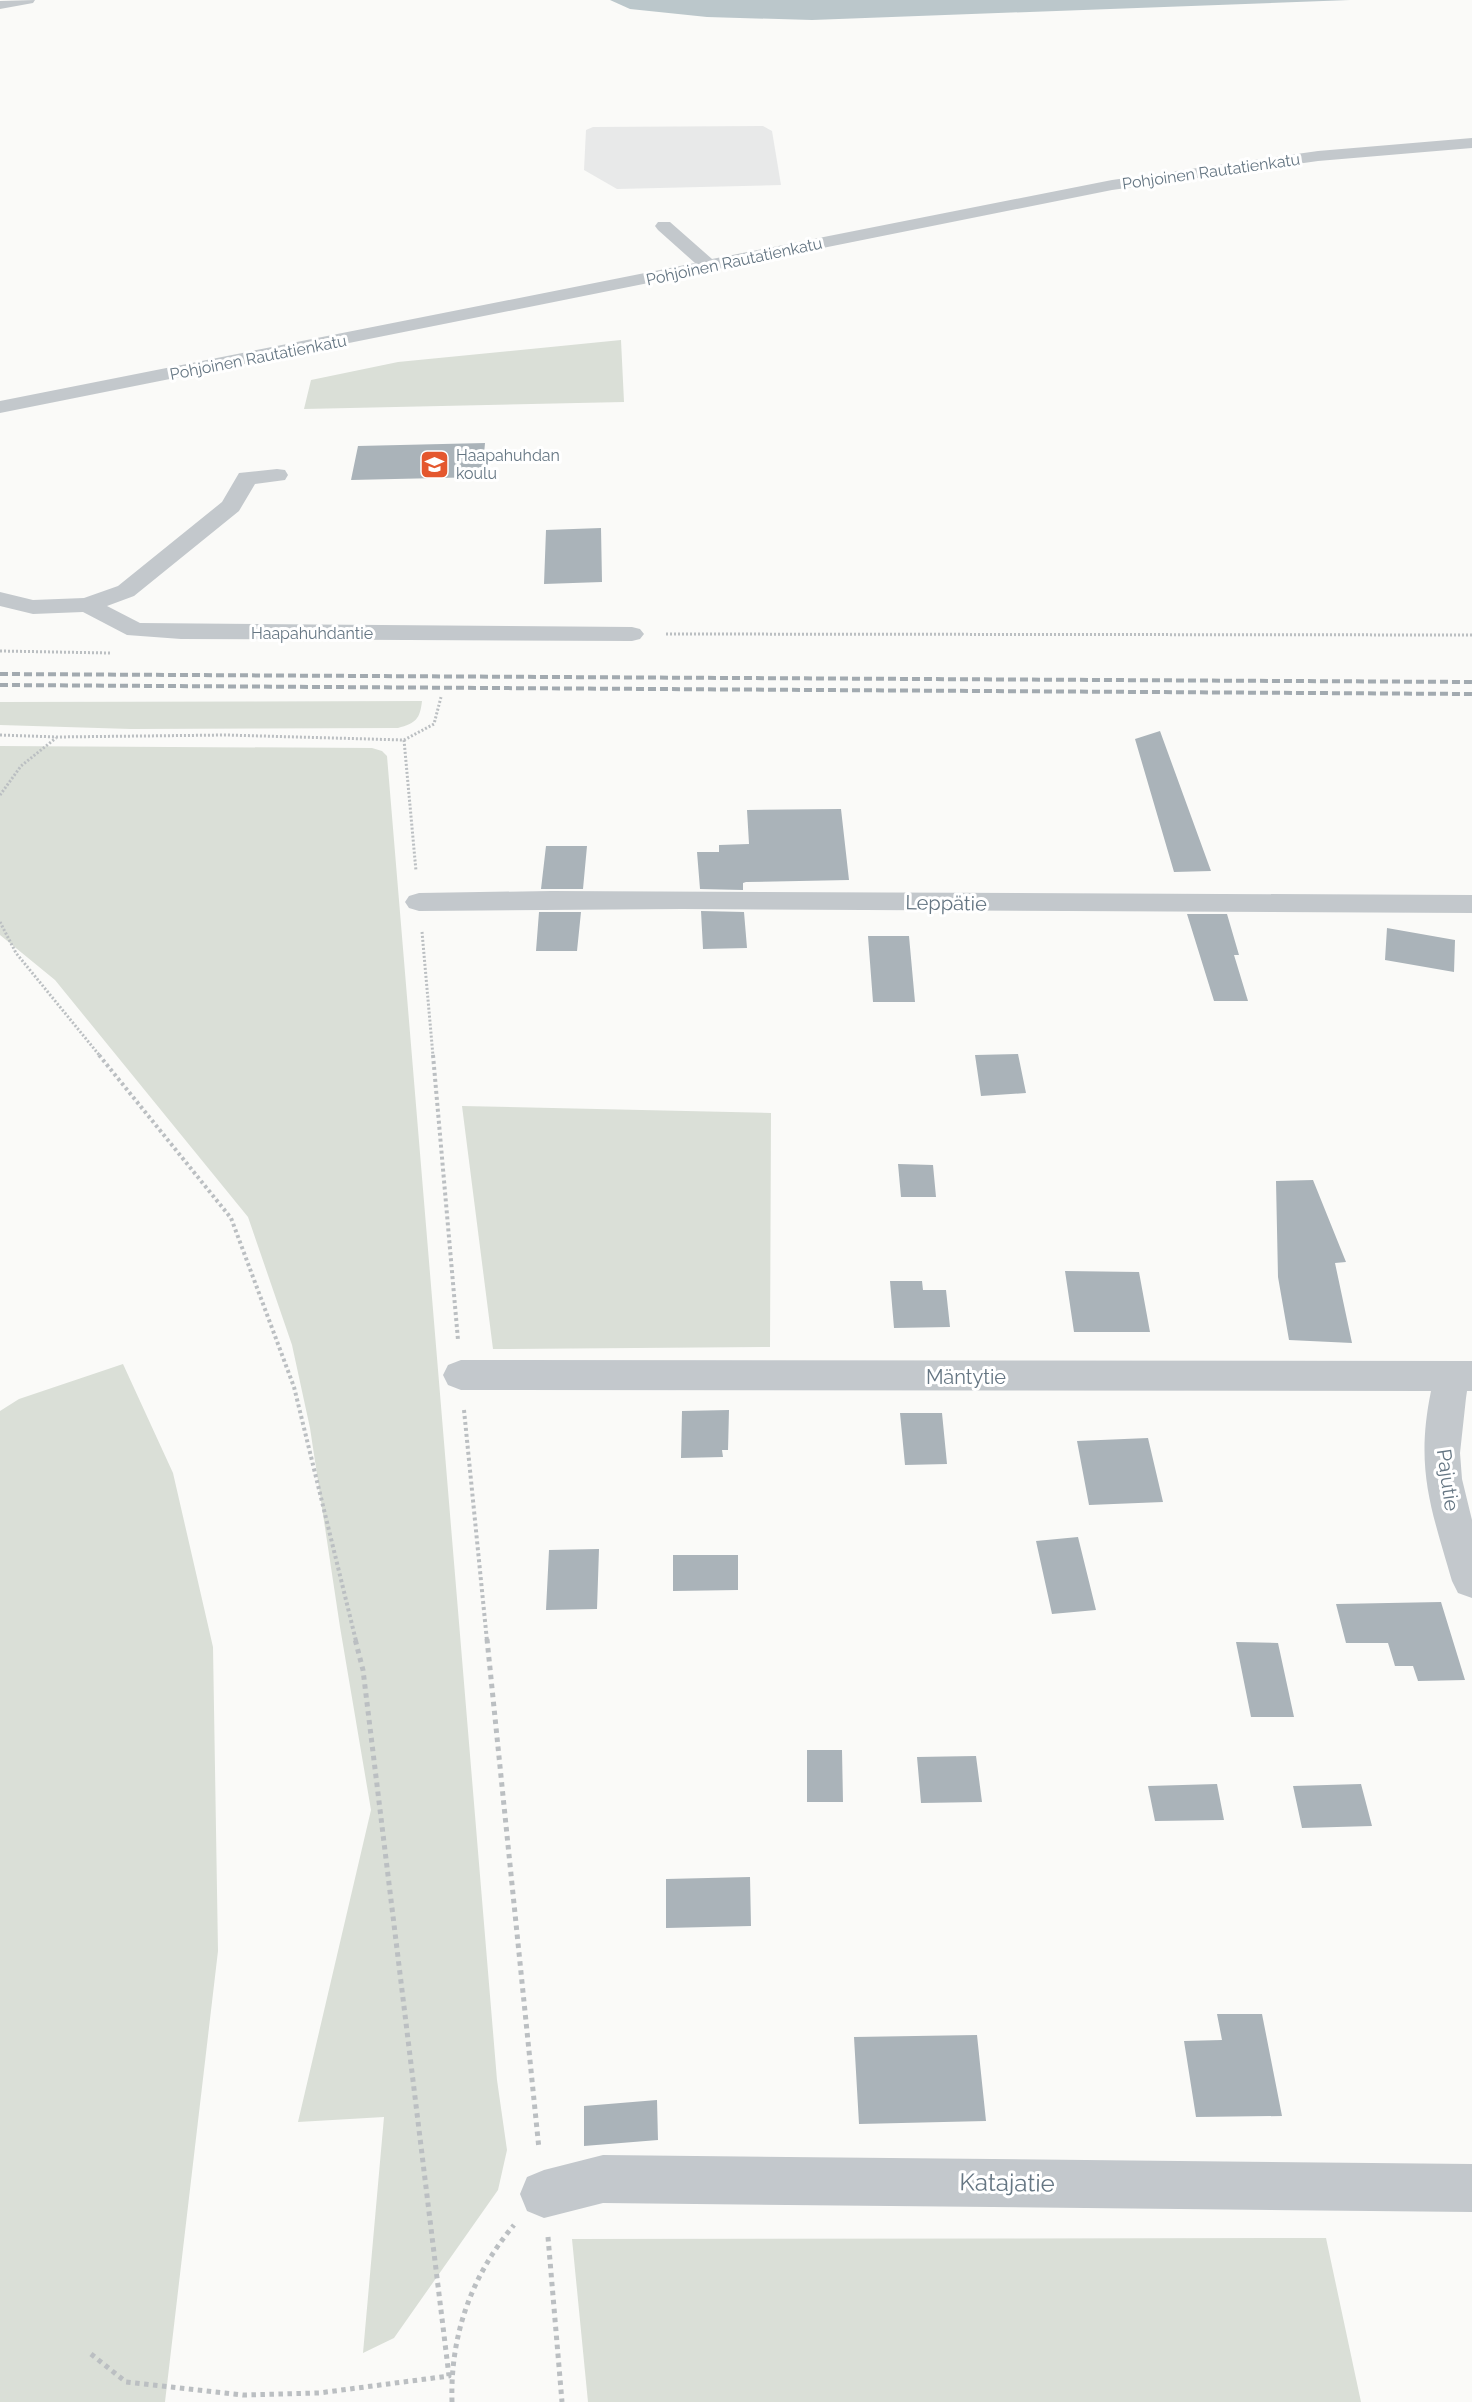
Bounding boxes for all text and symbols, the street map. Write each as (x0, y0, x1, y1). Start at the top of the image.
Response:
street label: Pohjoinen Rautatienkatu (1121, 150, 1301, 193)
street label: Pohjoinen Rautatienkatu (644, 234, 824, 289)
street label: Pohjoinen Rautatienkatu (168, 331, 348, 384)
place label: Haapahuhdan koulu (456, 446, 560, 483)
school or university icon: Haapahuhdan koulu (419, 448, 451, 480)
street label: Haapahuhdantie (251, 624, 373, 643)
street label: Leppätie (905, 890, 987, 916)
street label: Mäntytie (926, 1365, 1006, 1389)
street label: Pajutie (1432, 1447, 1464, 1513)
street label: Katajatie (959, 2167, 1055, 2198)

